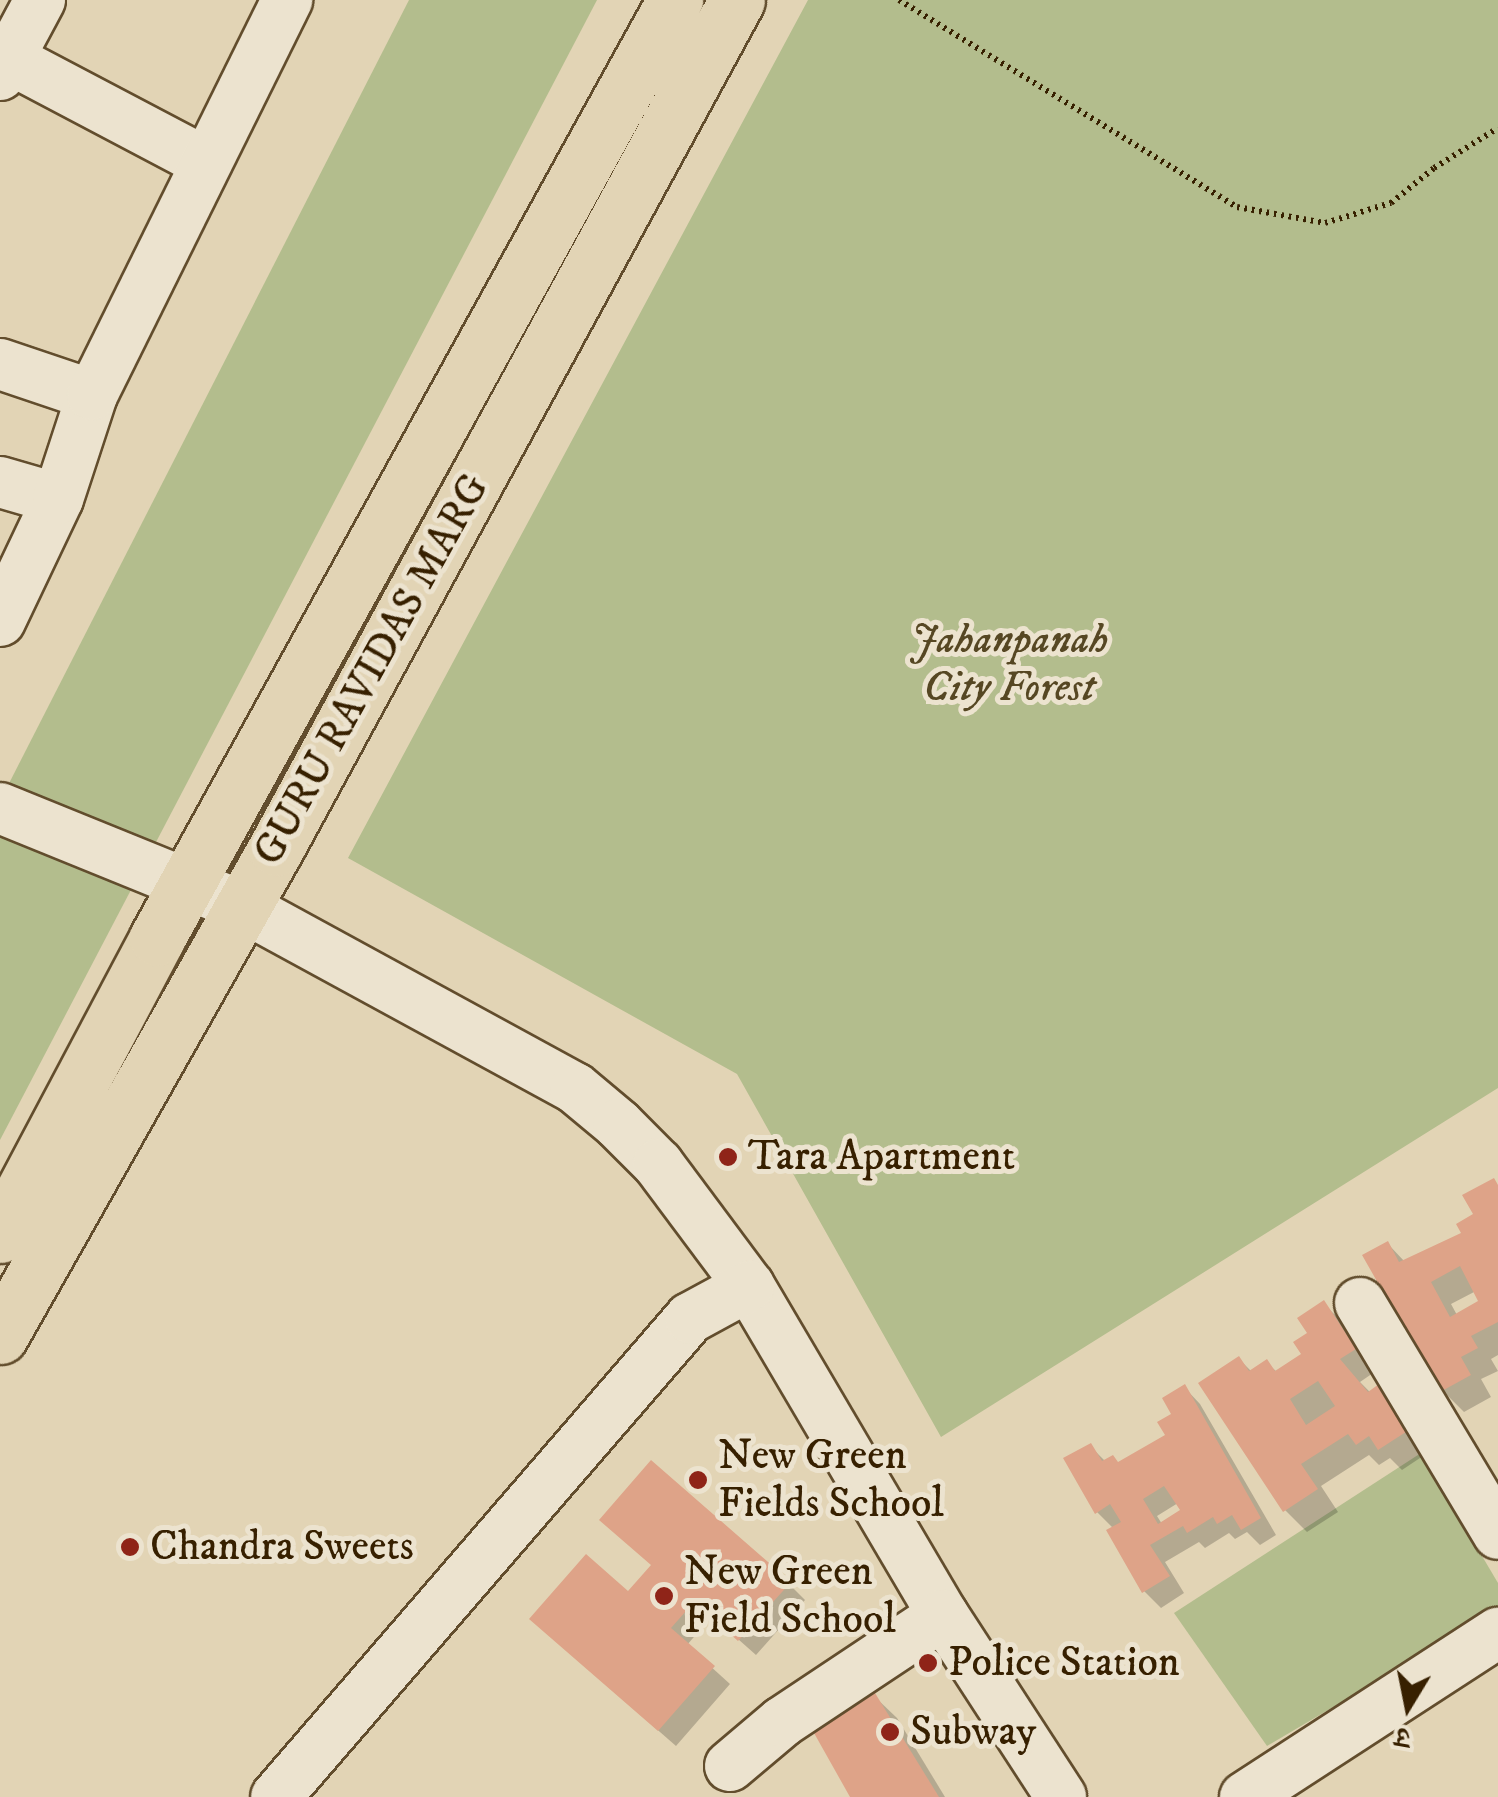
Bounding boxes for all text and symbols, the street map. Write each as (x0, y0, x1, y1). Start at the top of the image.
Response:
street label: GURU RAVIDAS MARG (244, 466, 500, 874)
park label: Jahanpanah City Forest (910, 615, 1108, 714)
place label: Tara Apartment (748, 1132, 1015, 1182)
marker: Tara Apartment (717, 1146, 739, 1168)
place label: New Green Fields School (718, 1431, 944, 1530)
marker: New Green Fields School (687, 1469, 709, 1491)
place label: Chandra Sweets (150, 1522, 414, 1572)
marker: Chandra Sweets (119, 1536, 141, 1558)
place label: New Green Field School (684, 1547, 896, 1645)
marker: New Green Field School (653, 1585, 675, 1607)
place label: Police Station (948, 1638, 1180, 1688)
marker: Police Station (917, 1652, 939, 1674)
north arrow (1358, 1657, 1458, 1757)
place label: Subway (910, 1707, 1036, 1757)
text: उ (1393, 1719, 1413, 1756)
marker: Subway (879, 1721, 901, 1743)

